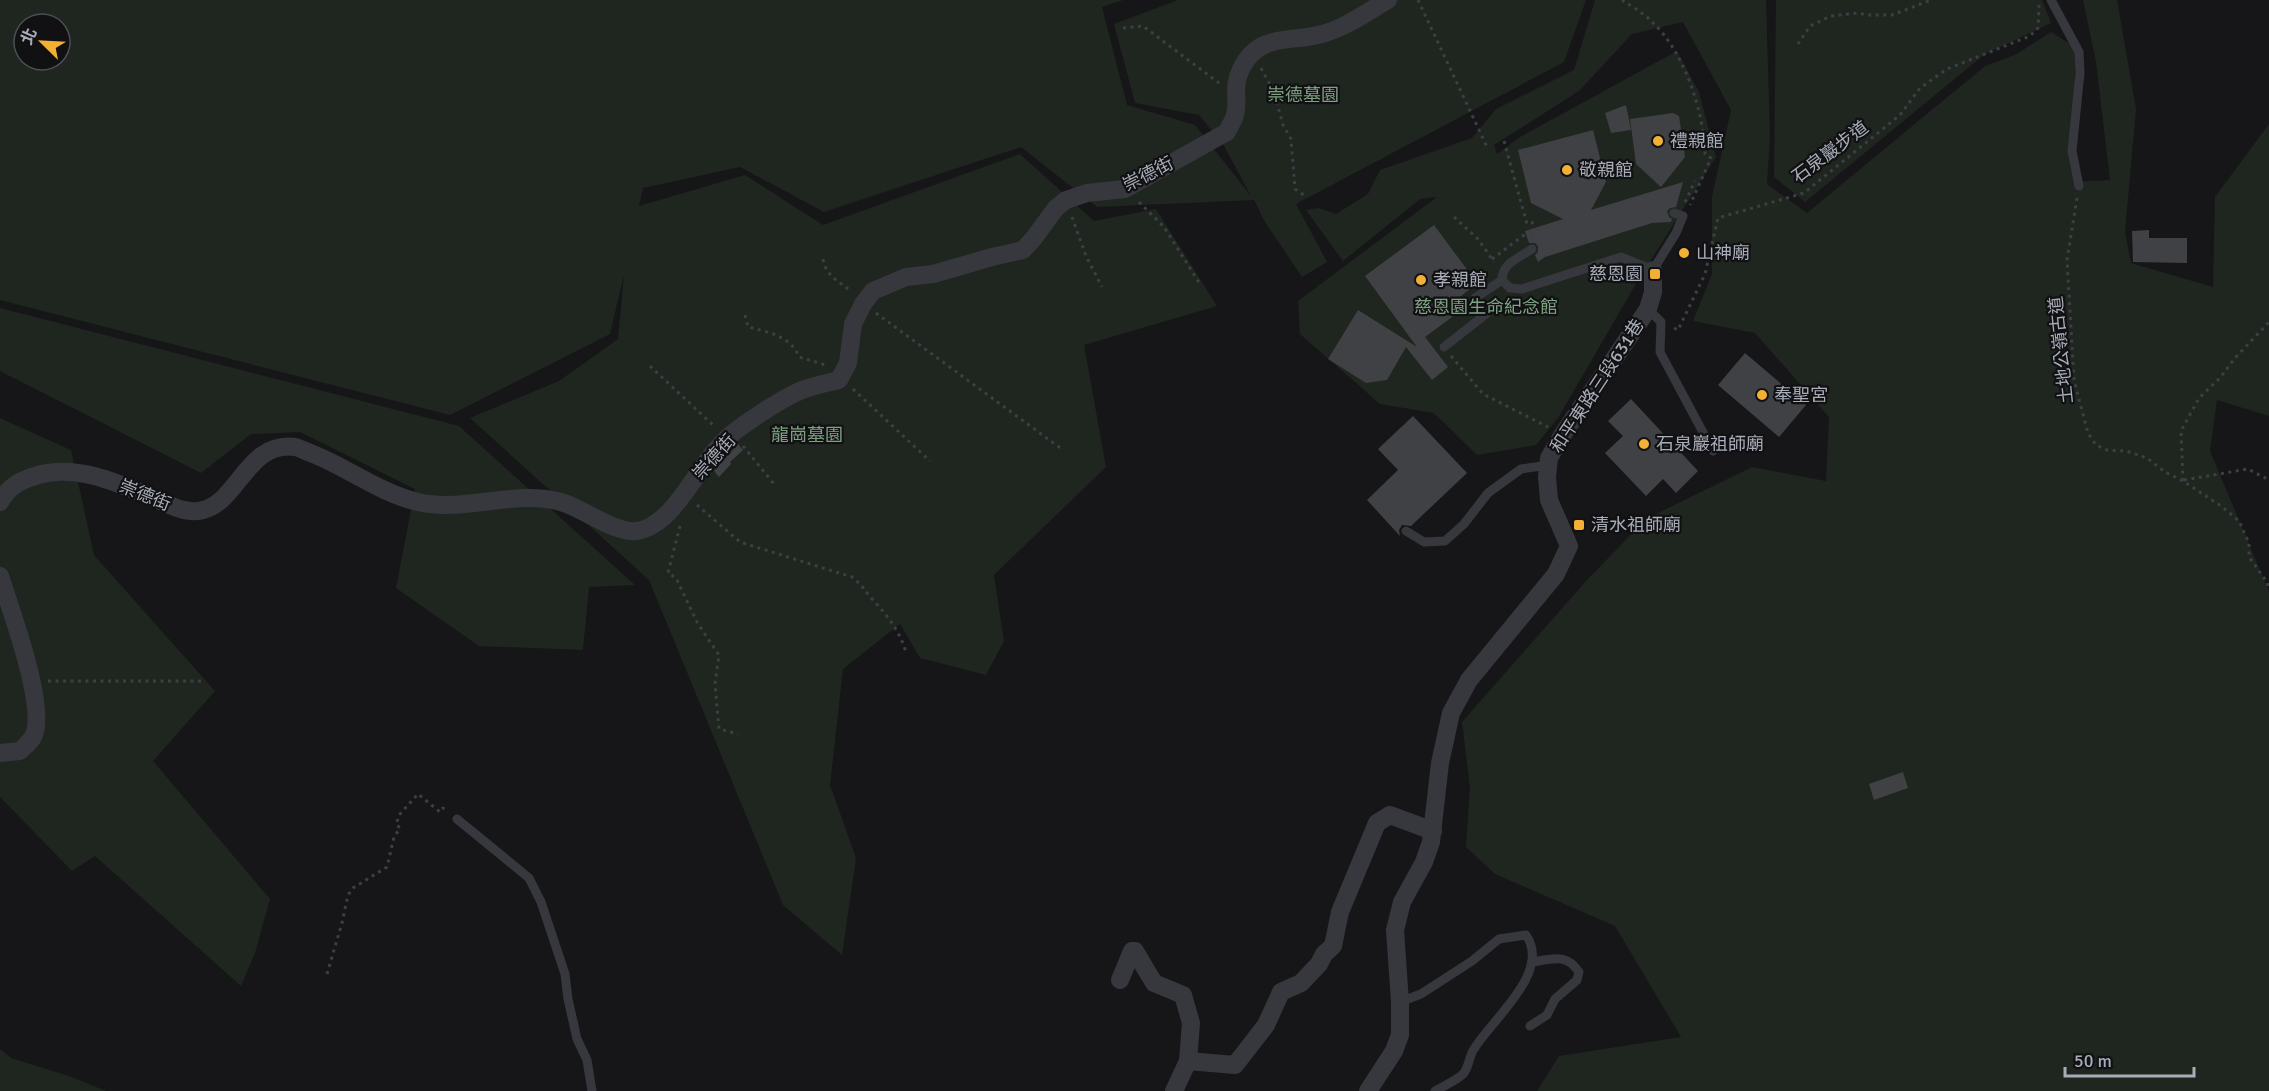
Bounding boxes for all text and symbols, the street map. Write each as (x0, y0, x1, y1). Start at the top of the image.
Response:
north arrow (12, 12, 72, 72)
text: 北 (17, 25, 42, 48)
park label: 崇德墓園 (1267, 84, 1339, 106)
street label: 石泉巖步道 (1787, 116, 1873, 188)
place label: 禮親館 (1670, 130, 1724, 152)
marker: 禮親館 (1651, 134, 1665, 148)
street label: 崇德街 (1119, 152, 1177, 196)
place label: 敬親館 (1579, 159, 1633, 181)
marker: 敬親館 (1560, 163, 1574, 177)
place label: 山神廟 (1696, 242, 1750, 264)
marker: 山神廟 (1677, 246, 1691, 260)
place label: 慈恩園 (1589, 263, 1643, 285)
marker: 慈恩園 (1648, 267, 1662, 281)
place label: 孝親館 (1433, 269, 1487, 291)
marker: 孝親館 (1414, 273, 1428, 287)
street label: 土地公嶺古道 (2044, 295, 2078, 405)
park label: 慈恩園生命紀念館 (1414, 296, 1558, 318)
street label: 和平東路三段631巷 (1546, 315, 1648, 457)
place label: 奉聖宮 (1774, 384, 1828, 406)
marker: 奉聖宮 (1755, 388, 1769, 402)
park label: 龍崗墓園 (771, 424, 843, 446)
street label: 崇德街 (688, 430, 740, 484)
place label: 石泉巖祖師廟 (1656, 433, 1764, 455)
marker: 石泉巖祖師廟 (1637, 437, 1651, 451)
street label: 崇德街 (116, 475, 174, 515)
place label: 清水祖師廟 (1591, 514, 1681, 536)
marker: 清水祖師廟 (1572, 518, 1586, 532)
scale bar (2065, 1040, 2194, 1078)
text: 50 m (2074, 1050, 2112, 1072)

